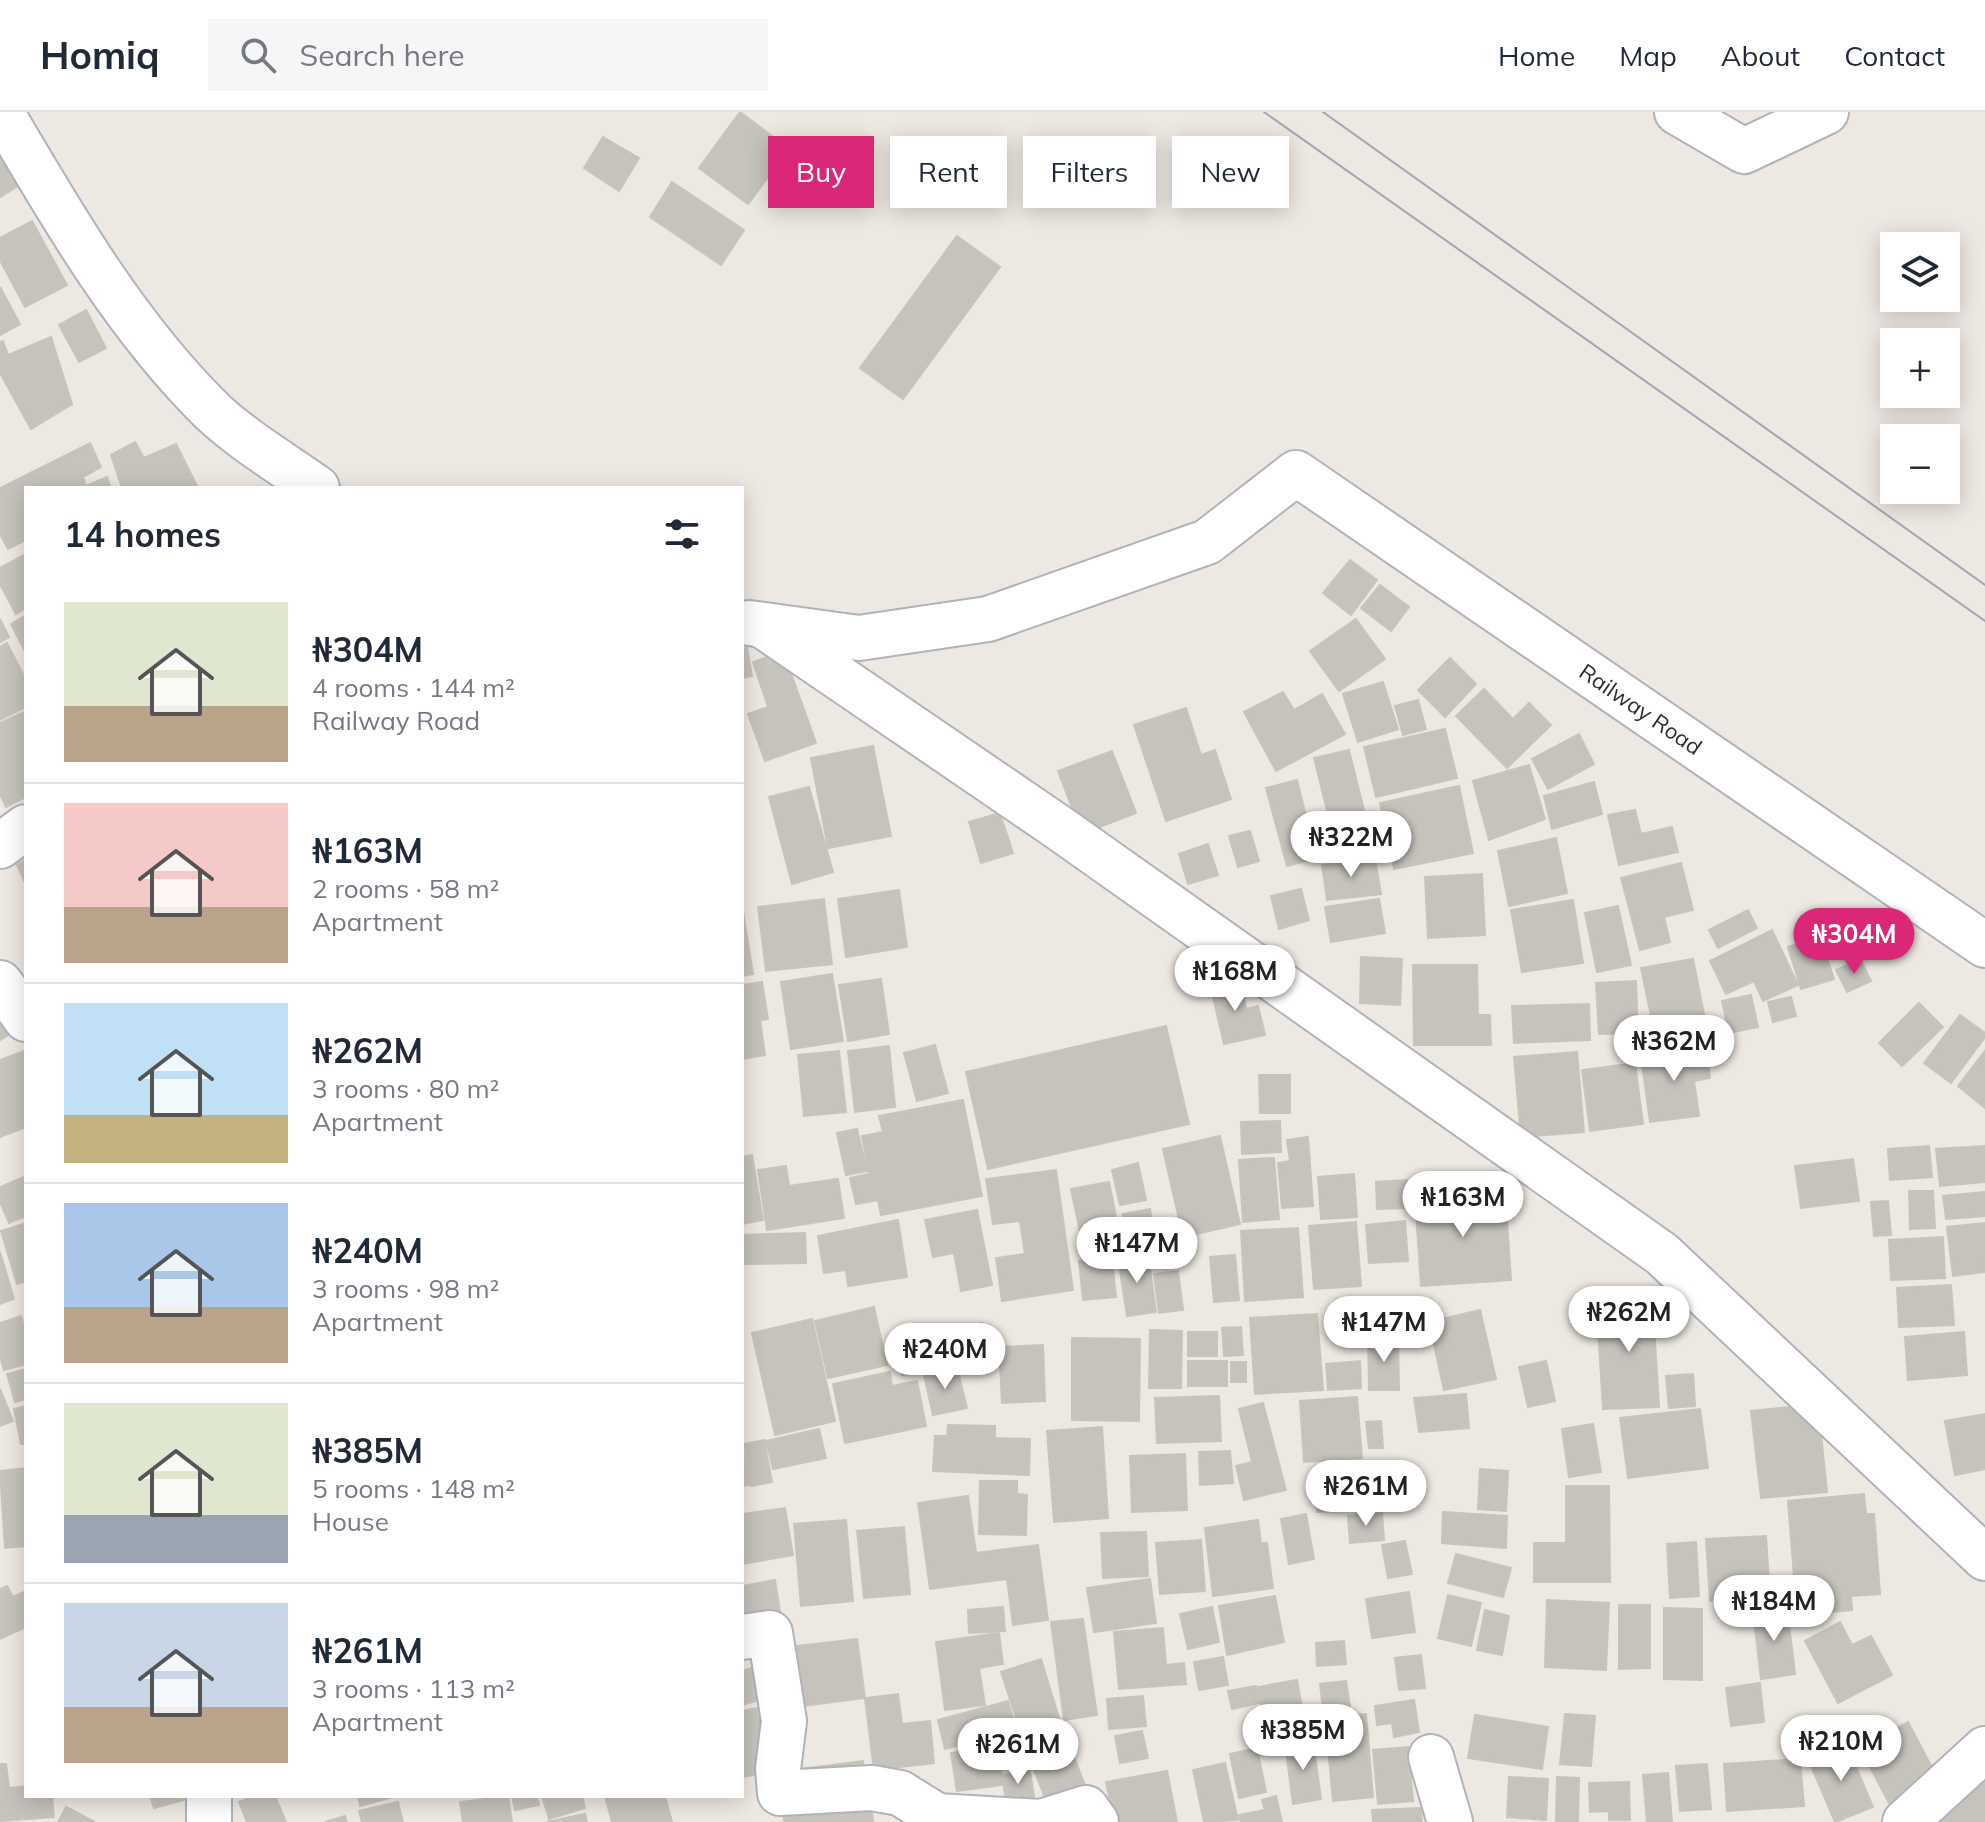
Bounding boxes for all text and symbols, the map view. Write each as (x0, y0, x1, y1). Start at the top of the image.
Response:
search box (208, 19, 768, 91)
text: Homiq (40, 31, 160, 79)
icon: search (236, 33, 280, 77)
text: Search here (300, 36, 464, 74)
text: Home (1498, 38, 1575, 73)
text: Map (1619, 38, 1677, 73)
text: About (1721, 38, 1800, 73)
text: Contact (1844, 38, 1945, 73)
chip: Buy (768, 136, 874, 208)
chip: Rent (890, 136, 1007, 208)
chip: Filters (1023, 136, 1156, 208)
chip: New (1172, 136, 1289, 208)
map controls (1880, 232, 1960, 504)
button: layers (1880, 232, 1960, 312)
button: + (1880, 328, 1960, 408)
button: − (1880, 424, 1960, 504)
icon: filters (660, 512, 704, 556)
text: 14 homes (64, 513, 221, 556)
text: ₦304M (312, 628, 423, 671)
icon: home (128, 634, 224, 730)
street label: Railway Road (1574, 657, 1707, 761)
text: 4 rooms · 144 m² (312, 671, 515, 704)
text: Railway Road (312, 704, 480, 737)
pin: ₦322M (1295, 811, 1407, 879)
text: ₦322M (1308, 820, 1394, 853)
text: ₦163M (312, 829, 423, 872)
icon: home (128, 835, 224, 931)
text: 2 rooms · 58 m² (312, 872, 499, 905)
text: Apartment (312, 905, 443, 938)
pin: ₦304M (1798, 908, 1910, 976)
text: ₦304M (1811, 917, 1897, 950)
pin: ₦168M (1179, 945, 1291, 1013)
text: ₦168M (1192, 954, 1278, 987)
pin: ₦362M (1618, 1015, 1730, 1083)
text: ₦362M (1631, 1024, 1717, 1057)
text: ₦262M (312, 1029, 423, 1072)
icon: home (128, 1035, 224, 1131)
text: 3 rooms · 80 m² (312, 1072, 499, 1105)
text: Apartment (312, 1105, 443, 1138)
pin: ₦163M (1407, 1171, 1519, 1239)
text: ₦163M (1420, 1180, 1506, 1213)
pin: ₦147M (1081, 1217, 1193, 1285)
text: ₦147M (1094, 1226, 1180, 1259)
text: ₦240M (312, 1229, 423, 1272)
icon: home (128, 1235, 224, 1331)
text: 3 rooms · 98 m² (312, 1272, 499, 1305)
pin: ₦262M (1573, 1286, 1685, 1354)
text: ₦262M (1586, 1295, 1672, 1328)
pin: ₦147M (1328, 1296, 1440, 1364)
text: Apartment (312, 1305, 443, 1338)
text: ₦147M (1341, 1305, 1427, 1338)
pin: ₦240M (889, 1323, 1001, 1391)
text: ₦240M (902, 1332, 988, 1365)
text: ₦385M (312, 1429, 423, 1472)
icon: home (128, 1435, 224, 1531)
pin: ₦261M (1310, 1460, 1422, 1528)
text: ₦261M (1323, 1469, 1409, 1502)
text: 5 rooms · 148 m² (312, 1472, 515, 1505)
text: House (312, 1505, 389, 1538)
pin: ₦184M (1718, 1575, 1830, 1643)
text: ₦184M (1731, 1584, 1817, 1617)
text: ₦261M (312, 1629, 423, 1672)
icon: home (128, 1635, 224, 1731)
text: 3 rooms · 113 m² (312, 1672, 515, 1705)
pin: ₦385M (1247, 1704, 1359, 1772)
text: Apartment (312, 1705, 443, 1738)
text: ₦385M (1260, 1713, 1346, 1746)
pin: ₦210M (1785, 1715, 1897, 1783)
pin: ₦261M (962, 1718, 1074, 1786)
text: ₦210M (1798, 1724, 1884, 1757)
text: ₦261M (975, 1727, 1061, 1760)

